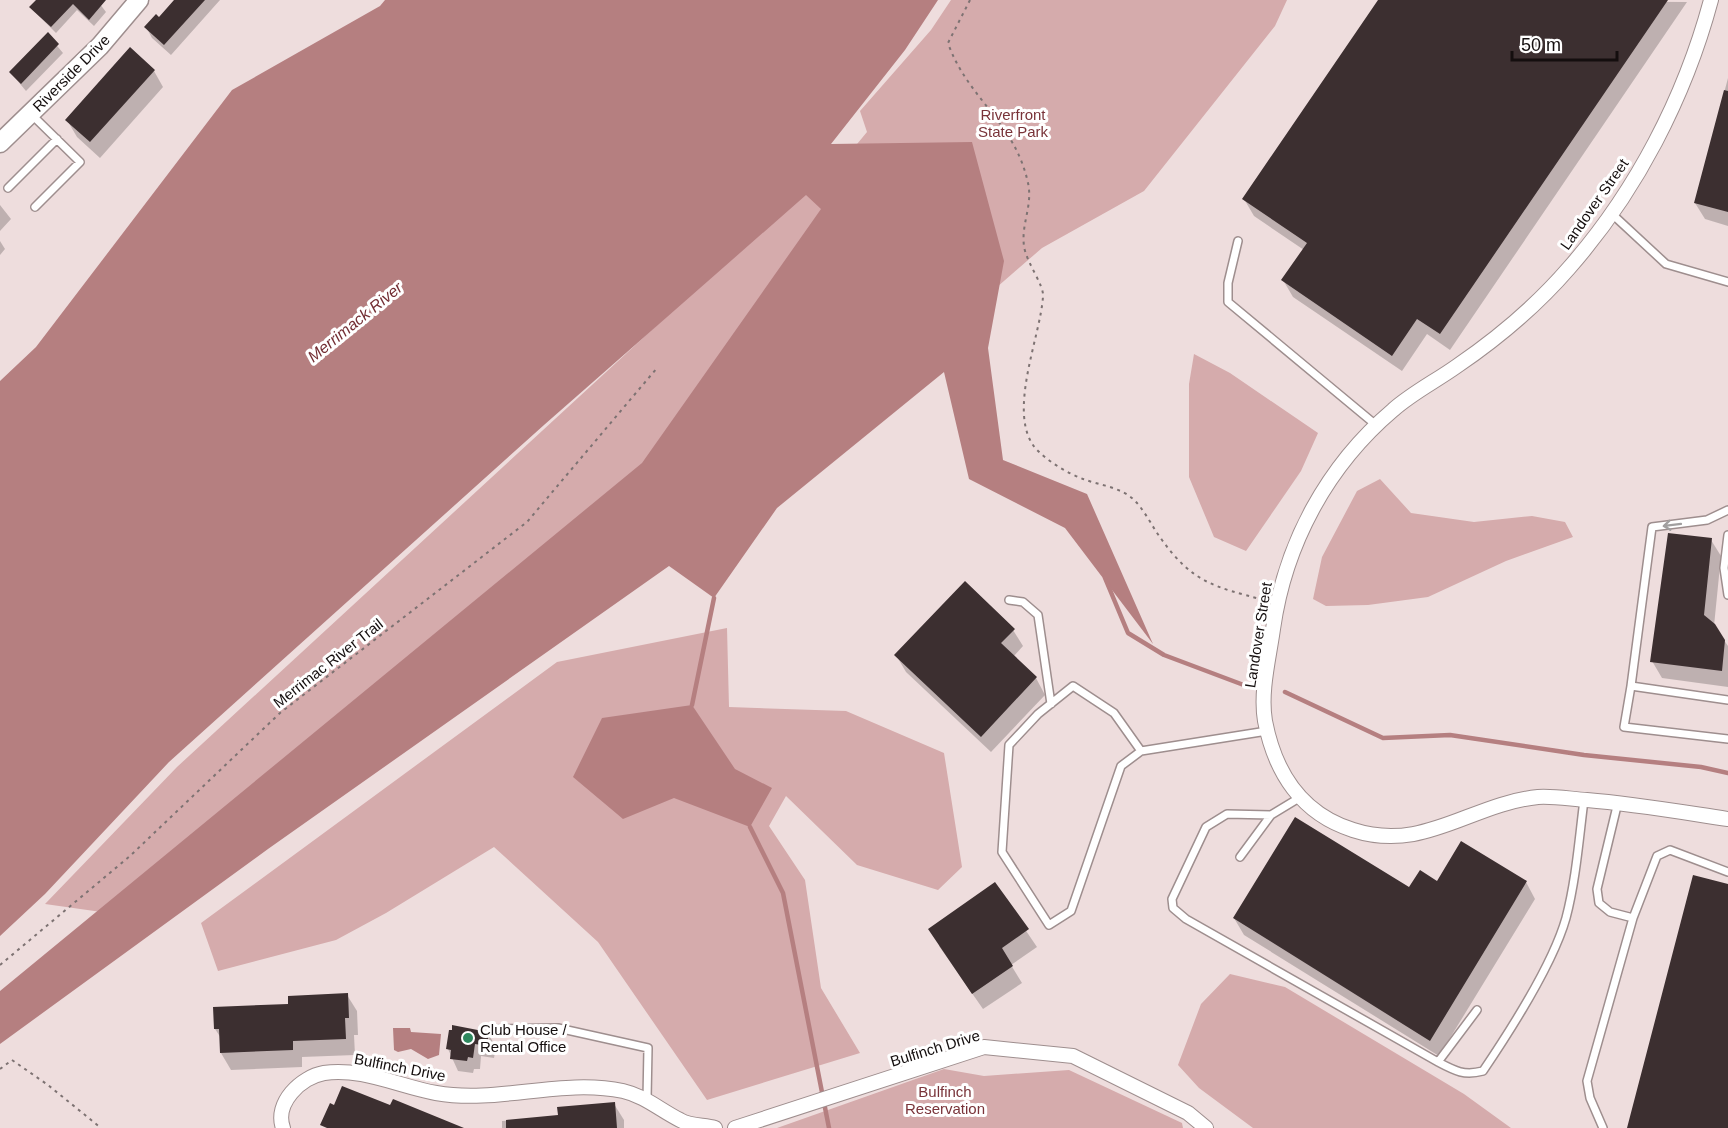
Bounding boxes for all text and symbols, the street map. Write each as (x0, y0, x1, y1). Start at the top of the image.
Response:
scale bar (1512, 24, 1617, 62)
street label: Riverside Drive (29, 31, 113, 115)
text: 50 m (1521, 35, 1561, 55)
park label: Riverfront State Park (978, 106, 1049, 140)
street label: Landover Street (1556, 155, 1632, 253)
water label: Merrimack River (304, 278, 406, 365)
one-way arrow (1663, 519, 1683, 530)
street label: Landover Street (1241, 580, 1275, 689)
street label: Merrimac River Trail (270, 615, 386, 711)
place label: Club House / Rental Office (480, 1021, 568, 1055)
street label: Bulfinch Drive (888, 1026, 982, 1070)
marker: Club House / Rental Office (461, 1031, 475, 1045)
street label: Bulfinch Drive (353, 1050, 447, 1084)
park label: Bulfinch Reservation (905, 1083, 985, 1117)

